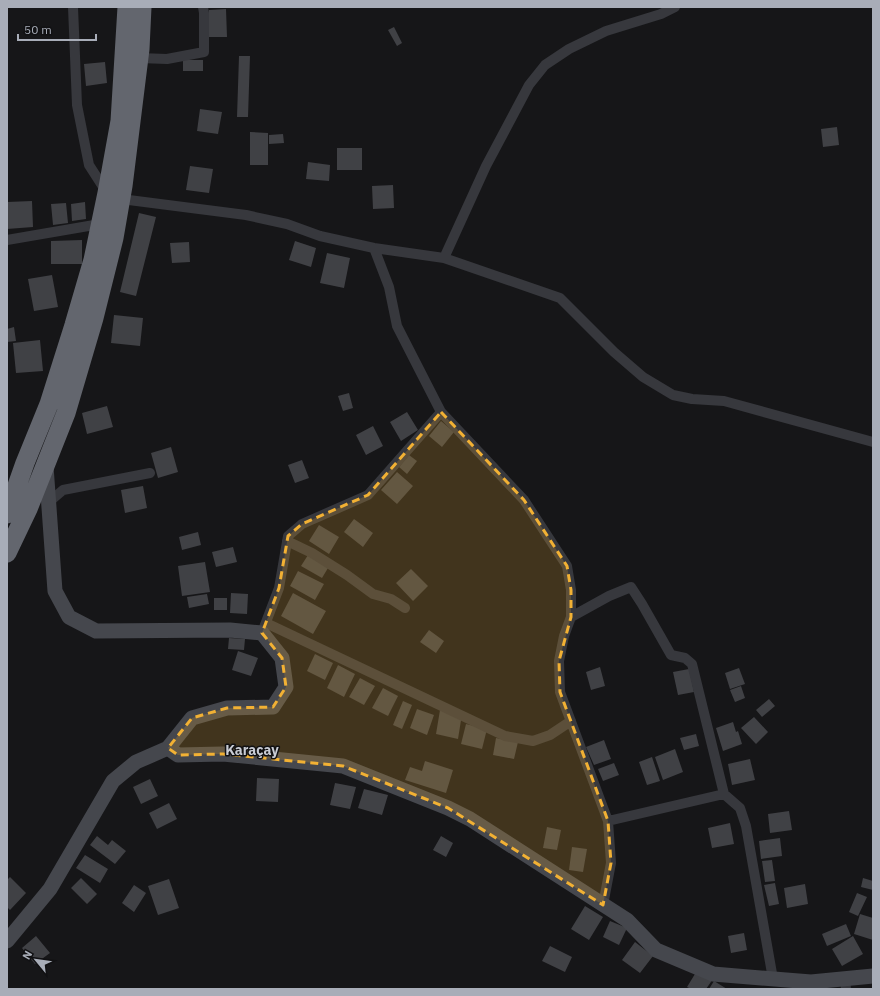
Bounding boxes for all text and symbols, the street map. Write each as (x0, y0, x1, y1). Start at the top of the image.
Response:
scale bar (18, 16, 96, 42)
text: 50 m (24, 22, 52, 37)
district label: Karaçay (225, 741, 279, 759)
north arrow (16, 940, 56, 980)
text: N (19, 948, 35, 962)

